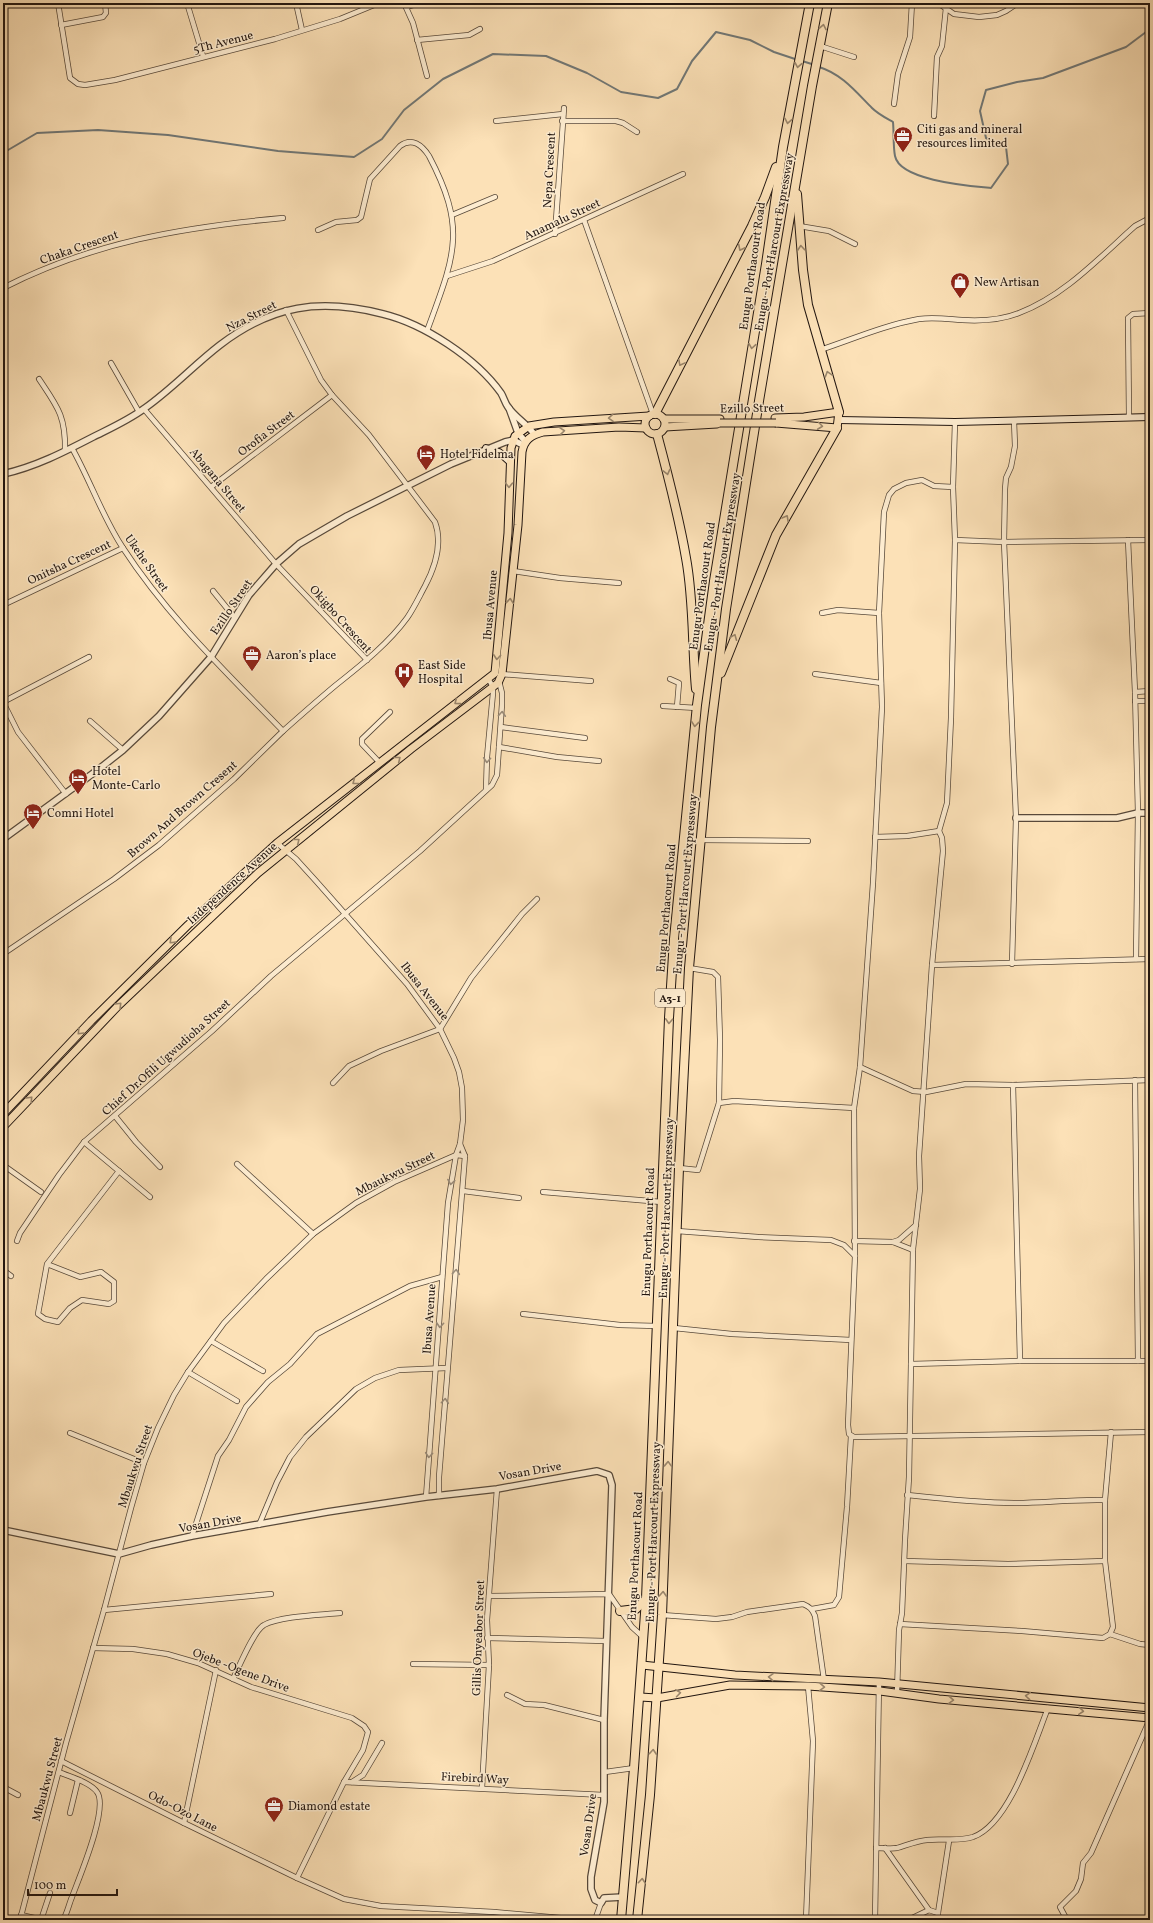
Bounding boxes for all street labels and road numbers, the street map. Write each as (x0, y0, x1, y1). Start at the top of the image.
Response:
street label: 5Th Avenue (192, 28, 255, 58)
street label: Nepa Crescent (540, 132, 560, 208)
street label: Enugu - Port Harcourt Expressway (751, 151, 799, 333)
street label: Anamalu Street (522, 195, 603, 245)
street label: Enugu Porthacourt Road (736, 201, 770, 331)
street label: Chaka Crescent (38, 227, 121, 269)
street label: Nza Street (223, 297, 279, 336)
street label: Ezillo Street (720, 400, 784, 418)
street label: Orofia Street (235, 407, 298, 461)
street label: Abagana Street (185, 445, 249, 516)
street label: Enugu - Port Harcourt Expressway (701, 471, 745, 653)
street label: Enugu Porthacourt Road (686, 521, 720, 651)
street label: Ukehe Street (120, 532, 172, 596)
street label: Onitsha Crescent (25, 537, 114, 589)
street label: Ibusa Avenue (480, 569, 502, 641)
street label: Ezillo Street (207, 576, 256, 639)
street label: Okigbo Crescent (305, 582, 375, 657)
street label: Brown And Brown Cresent (124, 758, 241, 862)
street label: Enugu - Port Harcourt Expressway (670, 793, 702, 975)
street label: Independence Avenue (184, 839, 281, 928)
street label: Enugu Porthacourt Road (653, 843, 681, 973)
street label: Ibusa Avenue (396, 959, 452, 1024)
road number: A3-1 (655, 989, 685, 1007)
street label: Chief Dr.Ofili Ugwudioha Street (99, 996, 234, 1120)
street label: Enugu - Port Harcourt Expressway (656, 1117, 678, 1299)
street label: Mbaukwu Street (353, 1148, 438, 1200)
street label: Enugu Porthacourt Road (639, 1167, 659, 1297)
street label: Ibusa Avenue (420, 1283, 440, 1355)
street label: Mbaukwu Street (115, 1422, 157, 1510)
street label: Enugu - Port Harcourt Expressway (643, 1441, 665, 1623)
street label: Vosan Drive (498, 1459, 563, 1485)
street label: Enugu Porthacourt Road (625, 1491, 647, 1621)
street label: Vosan Drive (178, 1511, 243, 1537)
street label: Gillis Onyeabor Street (469, 1580, 489, 1696)
street label: Ojebe -Ogene Drive (190, 1645, 292, 1697)
street label: Mbaukwu Street (29, 1735, 67, 1823)
street label: Firebird Way (441, 1769, 510, 1789)
street label: Odo-Ozo Lane (145, 1787, 220, 1836)
street label: Vosan Drive (577, 1792, 601, 1858)

